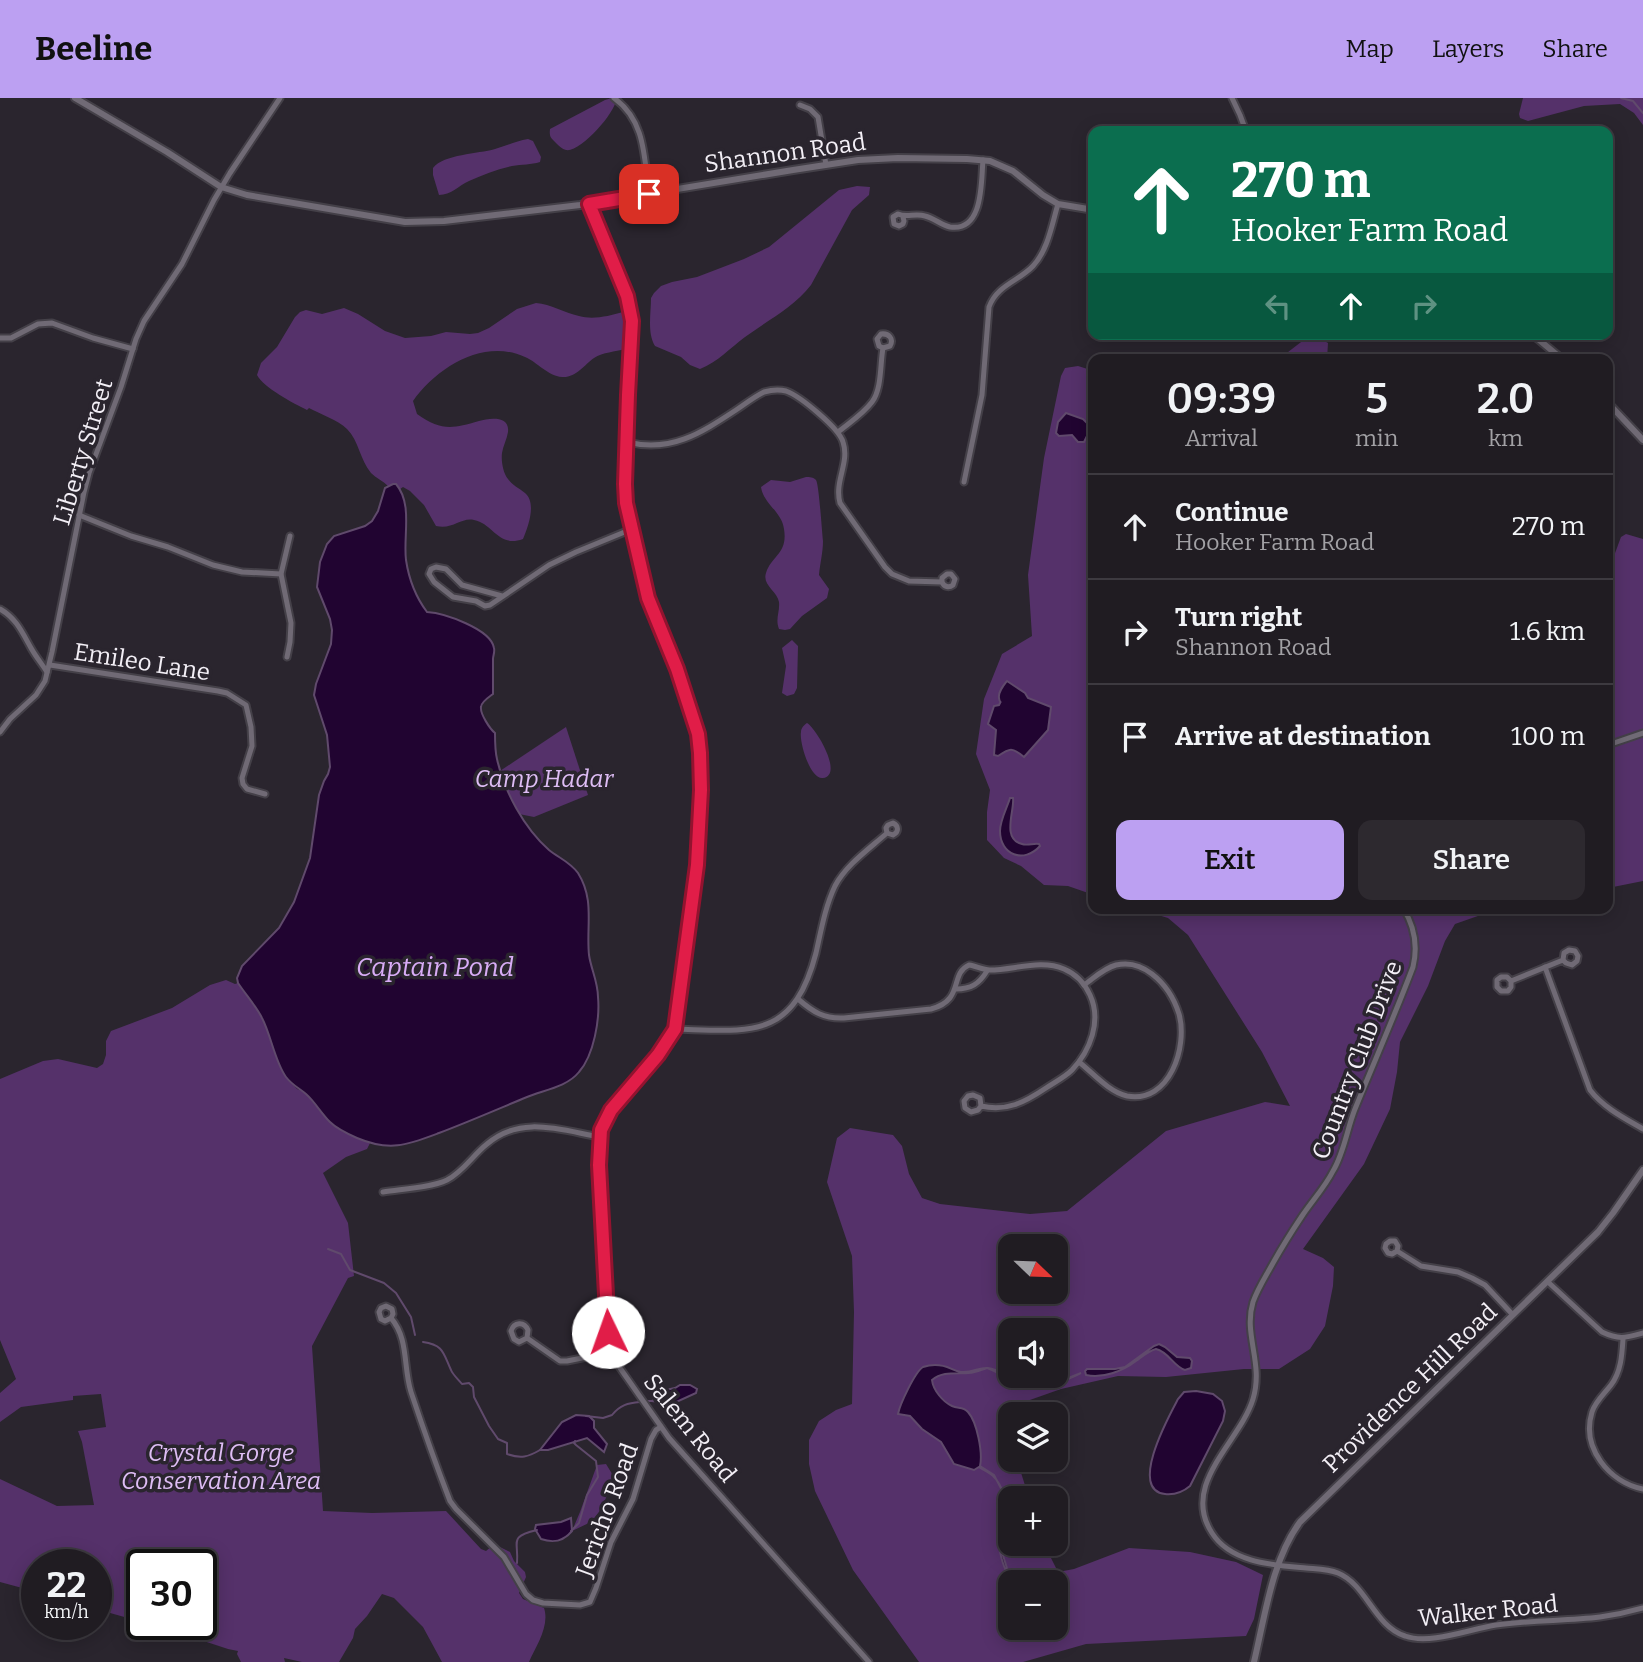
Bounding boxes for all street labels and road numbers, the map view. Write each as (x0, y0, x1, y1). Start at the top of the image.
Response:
street label: Shannon Road (702, 128, 868, 178)
street label: Liberty Street (47, 375, 119, 528)
street label: Emileo Lane (72, 637, 212, 687)
street label: Country Club Drive (1306, 957, 1408, 1163)
street label: Providence Hill Road (1317, 1298, 1503, 1478)
street label: Salem Road (638, 1368, 742, 1488)
street label: Jericho Road (570, 1439, 644, 1582)
street label: Walker Road (1417, 1590, 1559, 1632)

